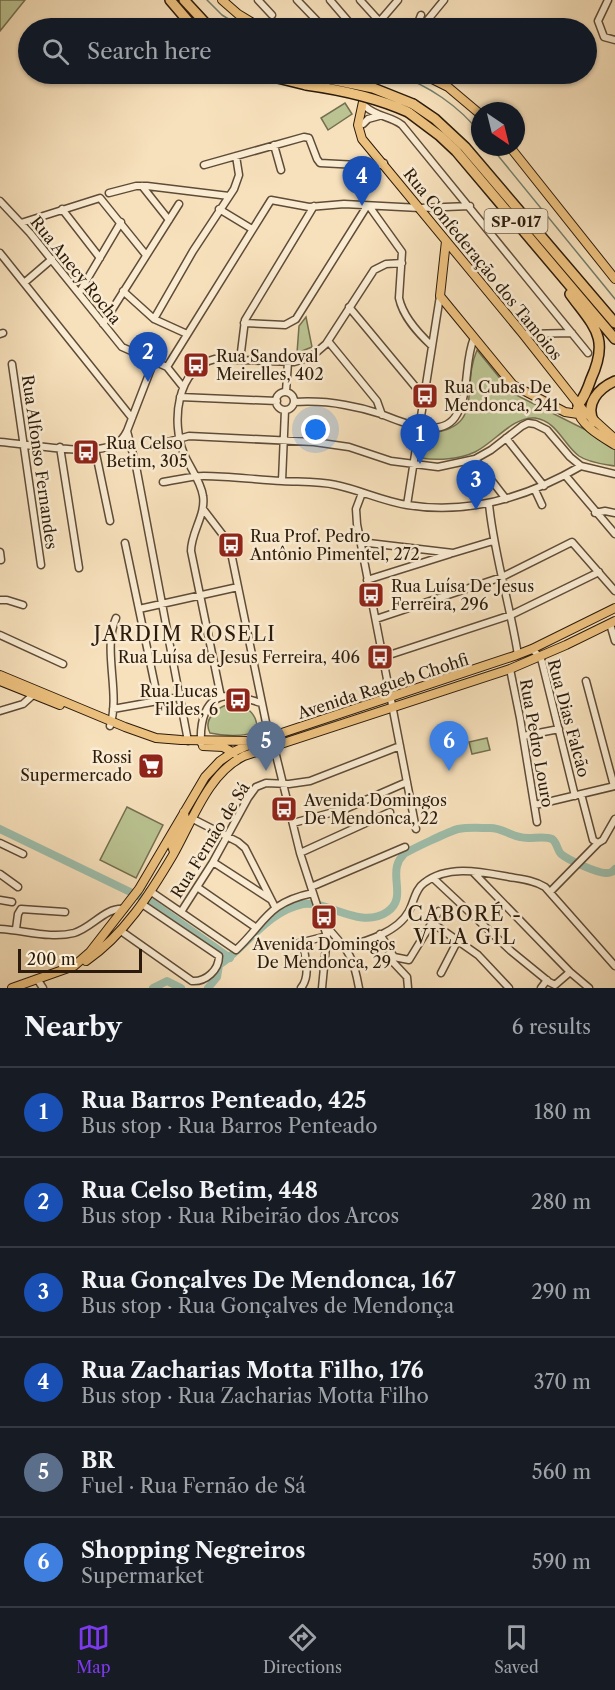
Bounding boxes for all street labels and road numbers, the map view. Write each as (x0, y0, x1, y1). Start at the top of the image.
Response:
street label: Rua Confederação dos Tamoios (399, 164, 567, 364)
road number: SP-017 (484, 209, 548, 233)
street label: Rua Anecy Rocha (26, 212, 126, 329)
street label: Rua Alfonso Fernandes (18, 373, 62, 551)
street label: Avenida Ragueb Chohfi (294, 649, 471, 723)
street label: Rua Dias Falcão (544, 657, 594, 779)
street label: Rua Pedro Louro (516, 677, 558, 809)
street label: Rua Fernão de Sá (166, 778, 254, 902)

